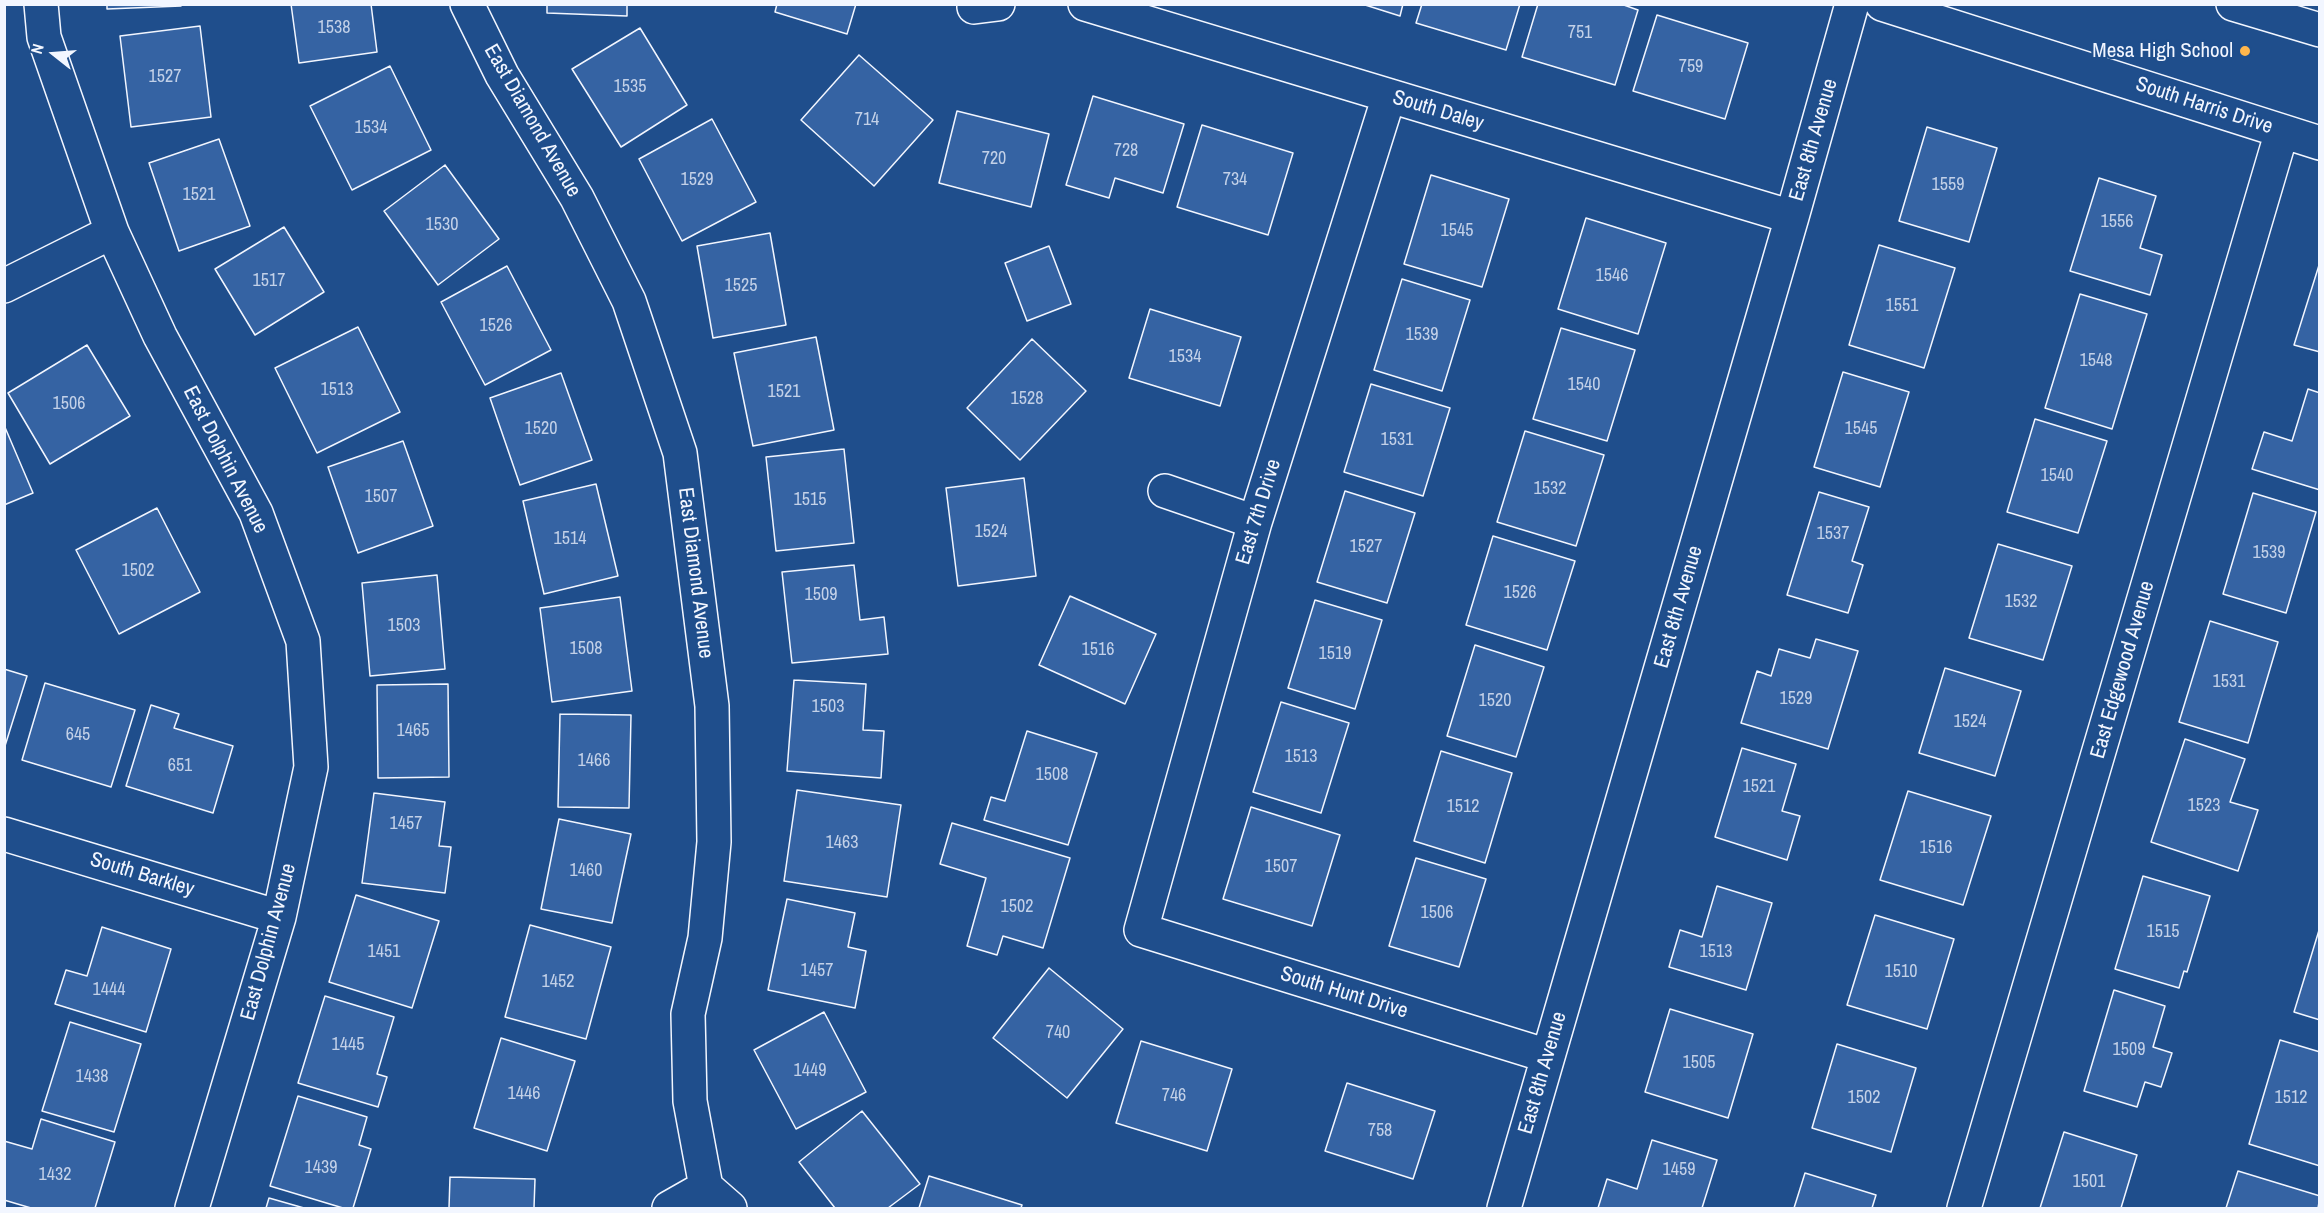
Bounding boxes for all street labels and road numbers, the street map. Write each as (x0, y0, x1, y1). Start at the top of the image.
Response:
street label: East Diamond Avenue (478, 40, 586, 202)
street label: South Harris Drive (2132, 72, 2276, 140)
street label: East 8th Avenue (1785, 76, 1843, 204)
street label: South Daley (1389, 85, 1487, 137)
street label: East Dolphin Avenue (177, 382, 273, 538)
street label: East 7th Drive (1231, 456, 1287, 568)
street label: East Diamond Avenue (672, 486, 718, 660)
street label: East 8th Avenue (1650, 543, 1708, 671)
street label: East Edgewood Avenue (2086, 578, 2160, 762)
street label: South Barkley (87, 847, 197, 903)
street label: East Dolphin Avenue (236, 861, 302, 1023)
street label: South Hunt Drive (1277, 962, 1411, 1024)
street label: East 8th Avenue (1514, 1009, 1572, 1137)

